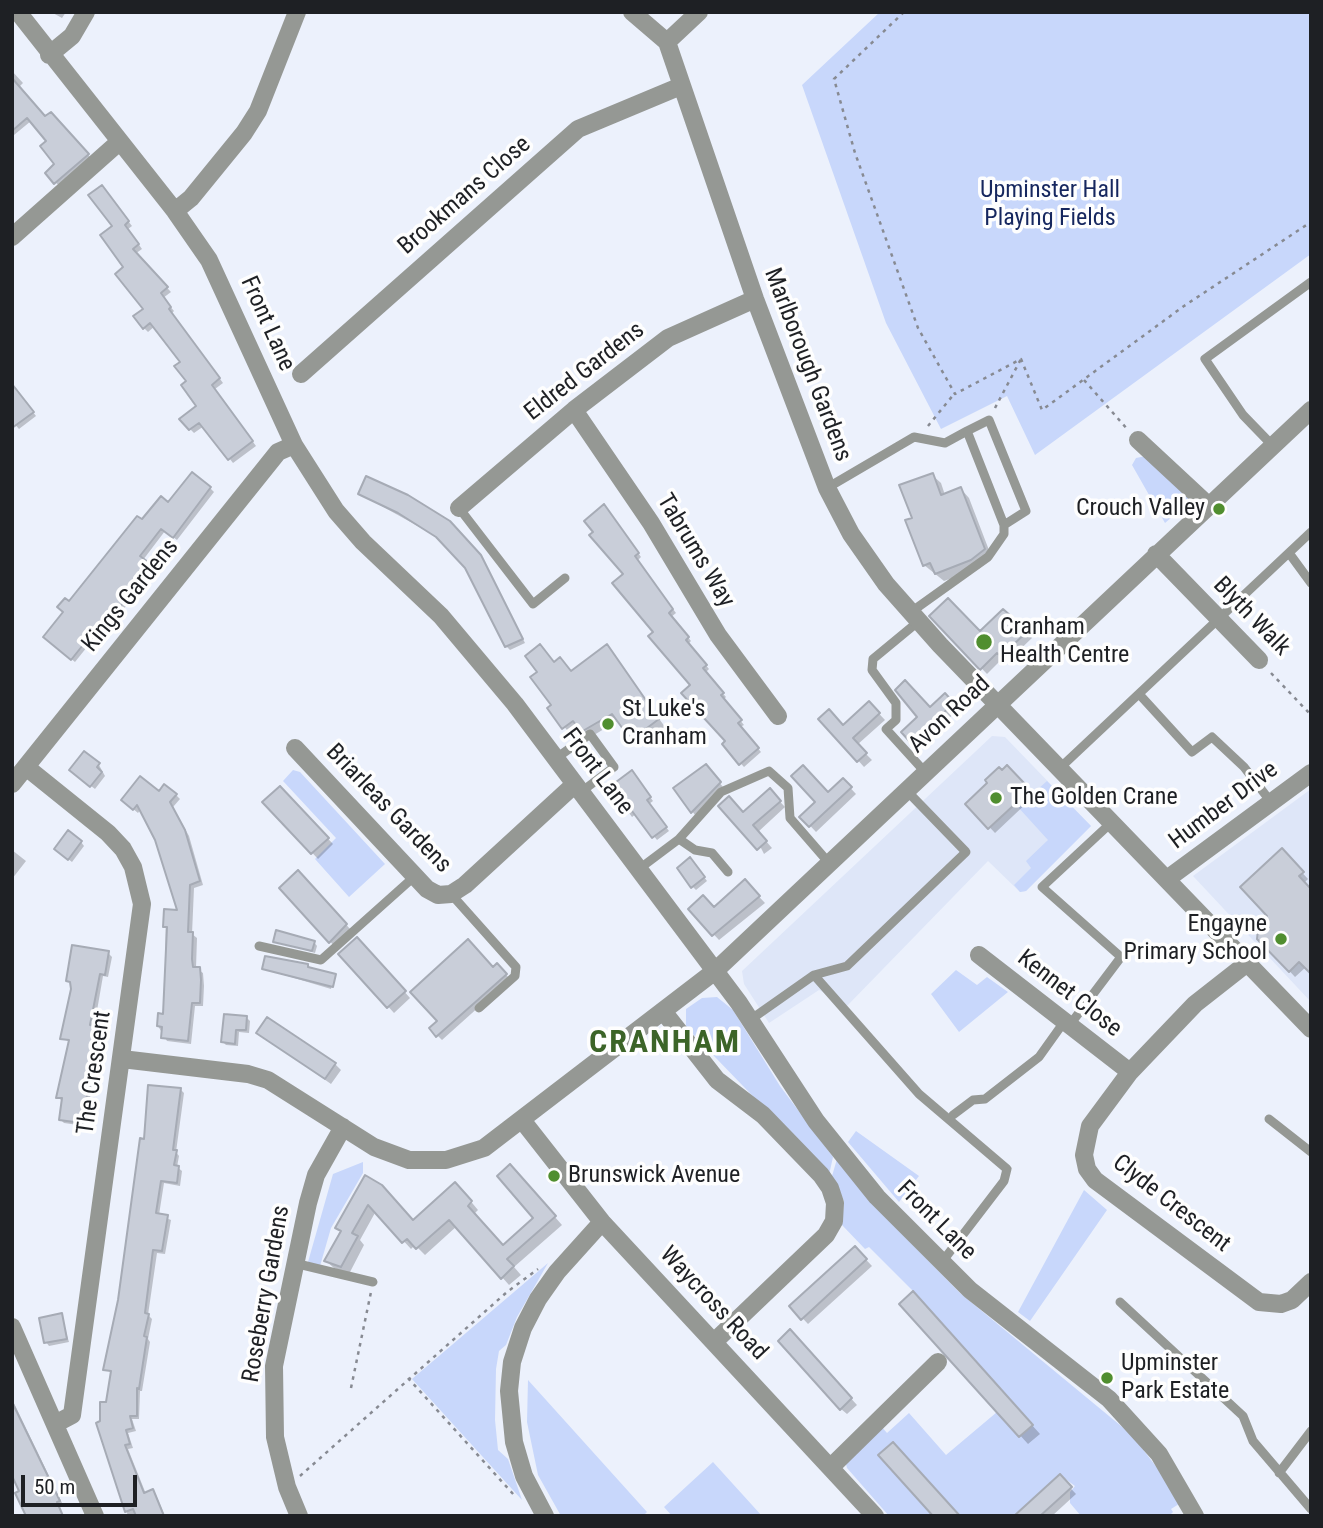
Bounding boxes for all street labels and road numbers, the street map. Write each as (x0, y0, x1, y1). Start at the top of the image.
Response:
street label: Brookmans Close (393, 131, 537, 261)
street label: Marlborough Gardens (757, 264, 857, 466)
street label: Front Lane (233, 272, 301, 376)
street label: Eldred Gardens (520, 316, 650, 428)
street label: Tabrums Way (650, 489, 740, 613)
street label: Kings Gardens (77, 534, 185, 658)
street label: Blyth Walk (1206, 572, 1296, 662)
street label: Avon Road (903, 670, 997, 760)
street label: Front Lane (555, 723, 639, 821)
street label: Briarleas Gardens (319, 739, 457, 879)
street label: Humber Drive (1164, 756, 1284, 856)
street label: Kennet Close (1011, 944, 1127, 1044)
street label: The Crescent (72, 1009, 118, 1137)
street label: Clyde Crescent (1106, 1149, 1236, 1259)
street label: Front Lane (890, 1175, 982, 1267)
street label: Roseberry Gardens (237, 1203, 297, 1385)
street label: Waycross Road (653, 1241, 773, 1367)

